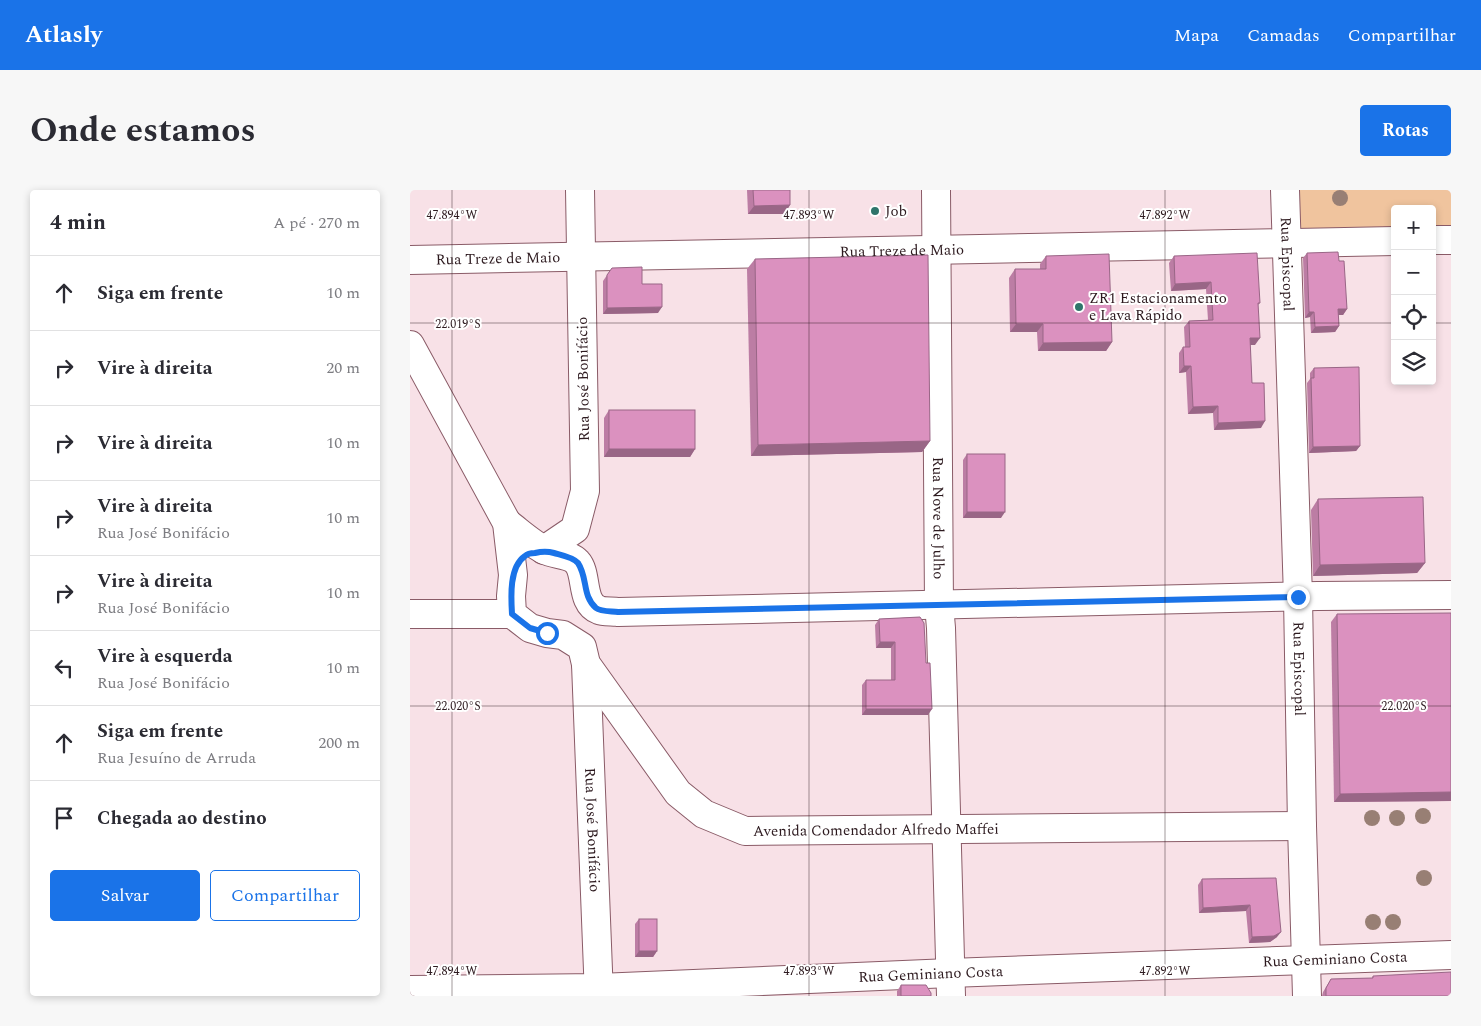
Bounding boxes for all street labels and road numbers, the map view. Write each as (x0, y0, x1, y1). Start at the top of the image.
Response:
street label: Rua Episcopal (1274, 216, 1300, 312)
street label: Rua Treze de Maio (839, 238, 964, 264)
street label: Rua Treze de Maio (436, 246, 560, 272)
street label: Rua José Bonifácio (571, 317, 596, 441)
street label: Rua Nove de Julho (926, 457, 950, 579)
street label: Rua Episcopal (1286, 621, 1311, 716)
street label: Rua José Bonifácio (578, 767, 606, 893)
street label: Avenida Comendador Alfredo Maffei (753, 818, 999, 843)
street label: Rua Geminiano Costa (1262, 945, 1409, 974)
street label: Rua Geminiano Costa (858, 960, 1004, 989)

